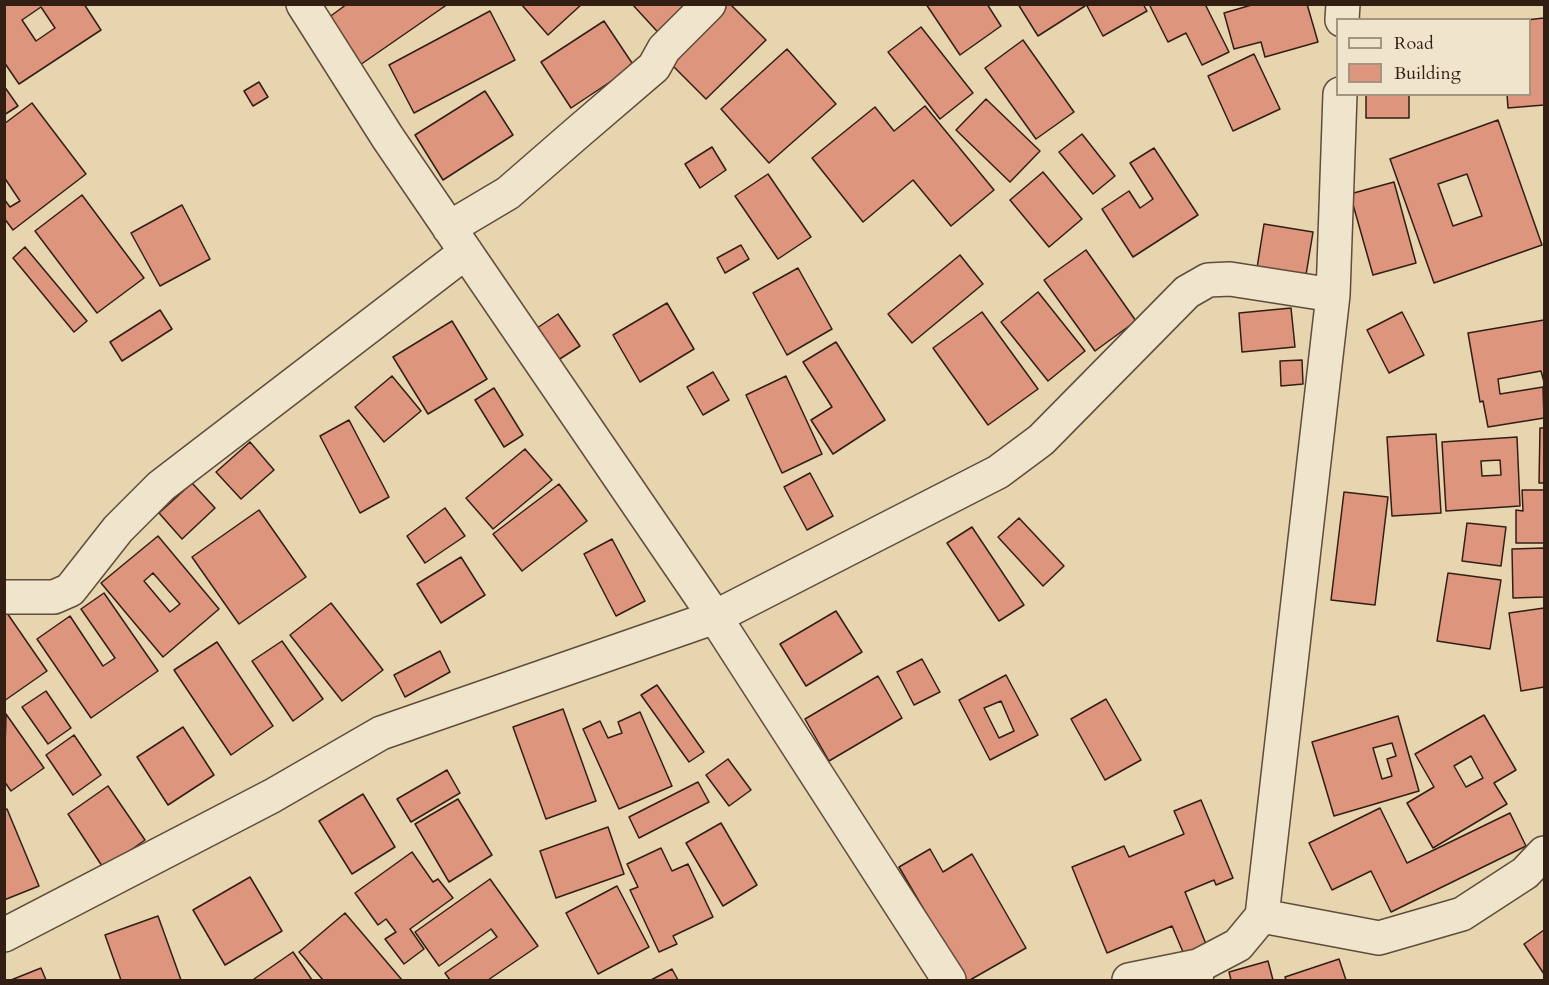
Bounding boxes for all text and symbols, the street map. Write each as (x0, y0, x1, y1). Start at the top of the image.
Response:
legend (1336, 18, 1531, 96)
text: Road (1394, 31, 1434, 56)
text: Building (1394, 61, 1461, 86)

